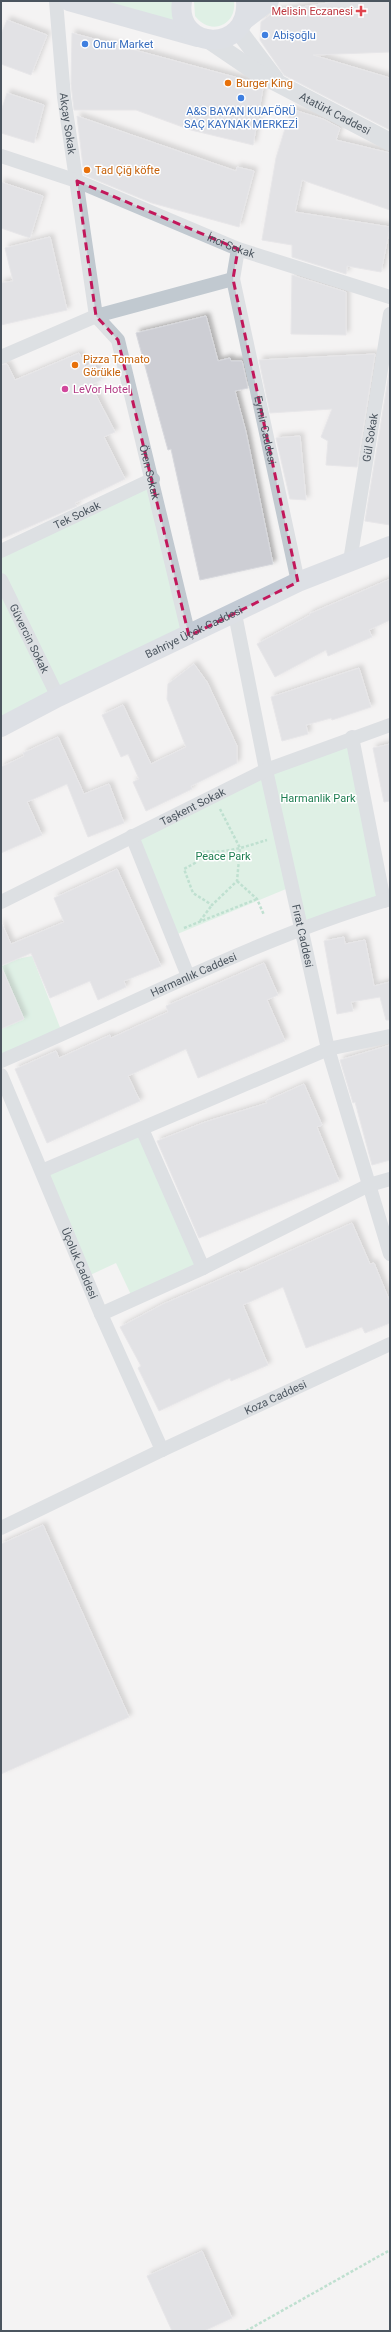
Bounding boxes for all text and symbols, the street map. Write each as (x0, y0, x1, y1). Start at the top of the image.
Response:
place label: Melisin Eczanesi (271, 5, 353, 18)
marker: Melisin Eczanesi (356, 6, 366, 16)
place label: Abişoğlu (273, 29, 316, 42)
marker: Abişoğlu (260, 30, 270, 40)
place label: Onur Market (93, 38, 154, 51)
marker: Onur Market (80, 39, 90, 49)
place label: Burger King (236, 77, 293, 90)
marker: Burger King (223, 78, 233, 88)
street label: Atatürk Caddesi (297, 90, 372, 138)
street label: Akçay Sokak (57, 92, 78, 156)
marker: A&S BAYAN KUAFÖRÜ SAÇ KAYNAK MERKEZİ (236, 93, 246, 103)
place label: A&S BAYAN KUAFÖRÜ SAÇ KAYNAK MERKEZİ (184, 105, 298, 131)
place label: Tad Çiğ köfte (95, 164, 160, 177)
marker: Tad Çiğ köfte (82, 165, 92, 175)
street label: İnci Sokak (205, 231, 257, 261)
place label: Pizza Tomato Görükle (83, 353, 150, 379)
marker: Pizza Tomato Görükle (70, 360, 80, 370)
place label: LeVor Hotel (73, 383, 130, 396)
marker: LeVor Hotel (60, 384, 70, 394)
street label: Eymir Caddesi (251, 395, 279, 466)
street label: Gül Sokak (360, 412, 381, 463)
street label: Ören Sokak (136, 443, 162, 501)
street label: Tek Sokak (52, 499, 103, 532)
street label: Güvercin Sokak (7, 602, 52, 676)
street label: Bahriye Üçok Caddesi (143, 604, 245, 661)
street label: Taşkent Sokak (158, 785, 228, 829)
park label: Harmanlik Park (280, 792, 356, 805)
park label: Peace Park (195, 850, 251, 863)
street label: Fırat Caddesi (289, 903, 316, 969)
street label: Harmanlık Caddesi (149, 950, 239, 1000)
street label: Üçoluk Caddesi (59, 1226, 100, 1301)
street label: Koza Caddesi (243, 1378, 309, 1418)

